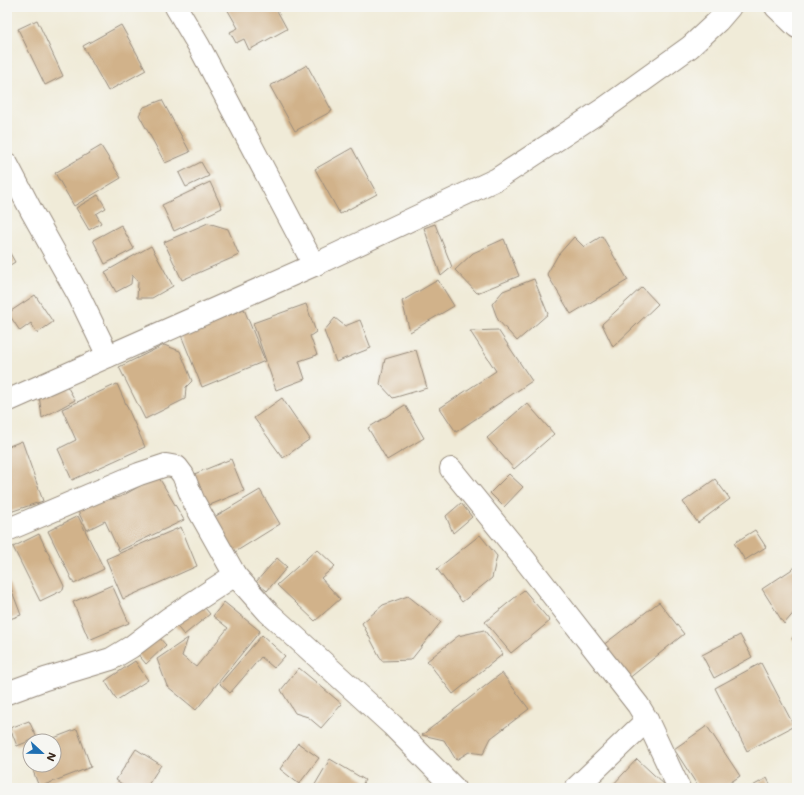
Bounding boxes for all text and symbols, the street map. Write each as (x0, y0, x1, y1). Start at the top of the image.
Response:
north arrow (22, 733, 62, 773)
text: N (43, 750, 60, 764)

